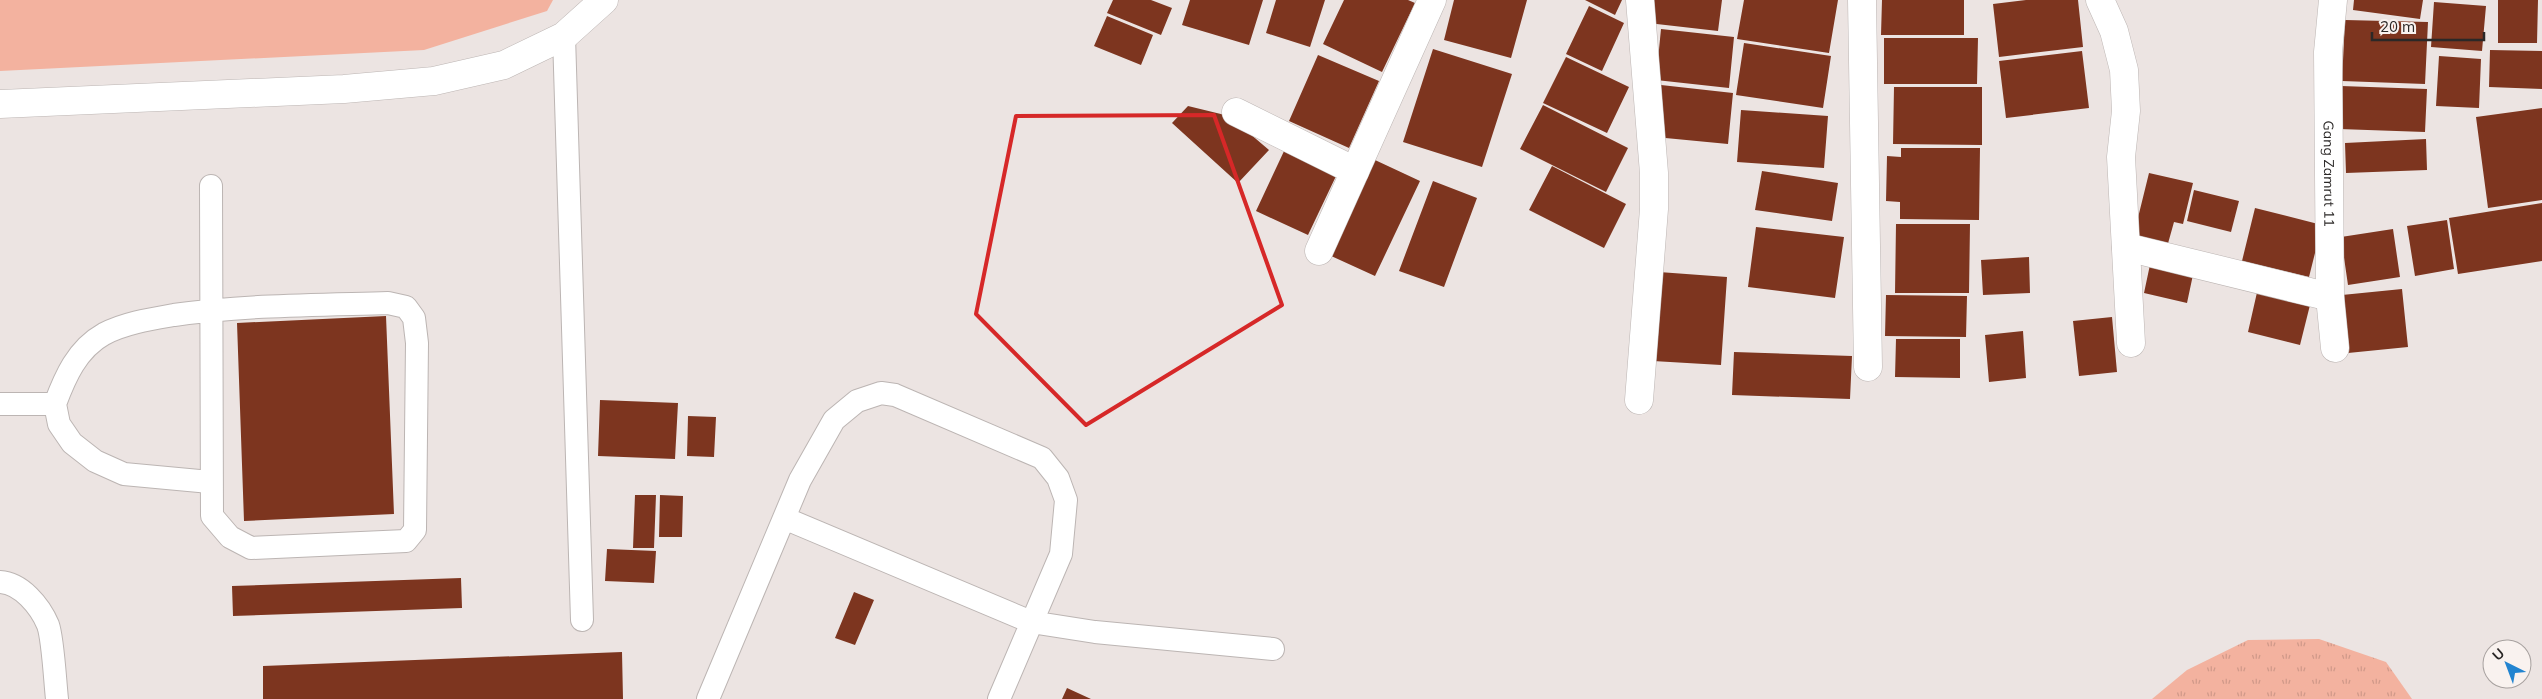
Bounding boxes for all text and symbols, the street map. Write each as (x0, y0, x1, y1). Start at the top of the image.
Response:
scale bar (2372, 10, 2484, 42)
text: 20 m (2380, 17, 2415, 36)
street label: Gang Zamrut 11 (2320, 120, 2338, 227)
north arrow (2482, 639, 2532, 689)
text: U (2488, 644, 2508, 664)

